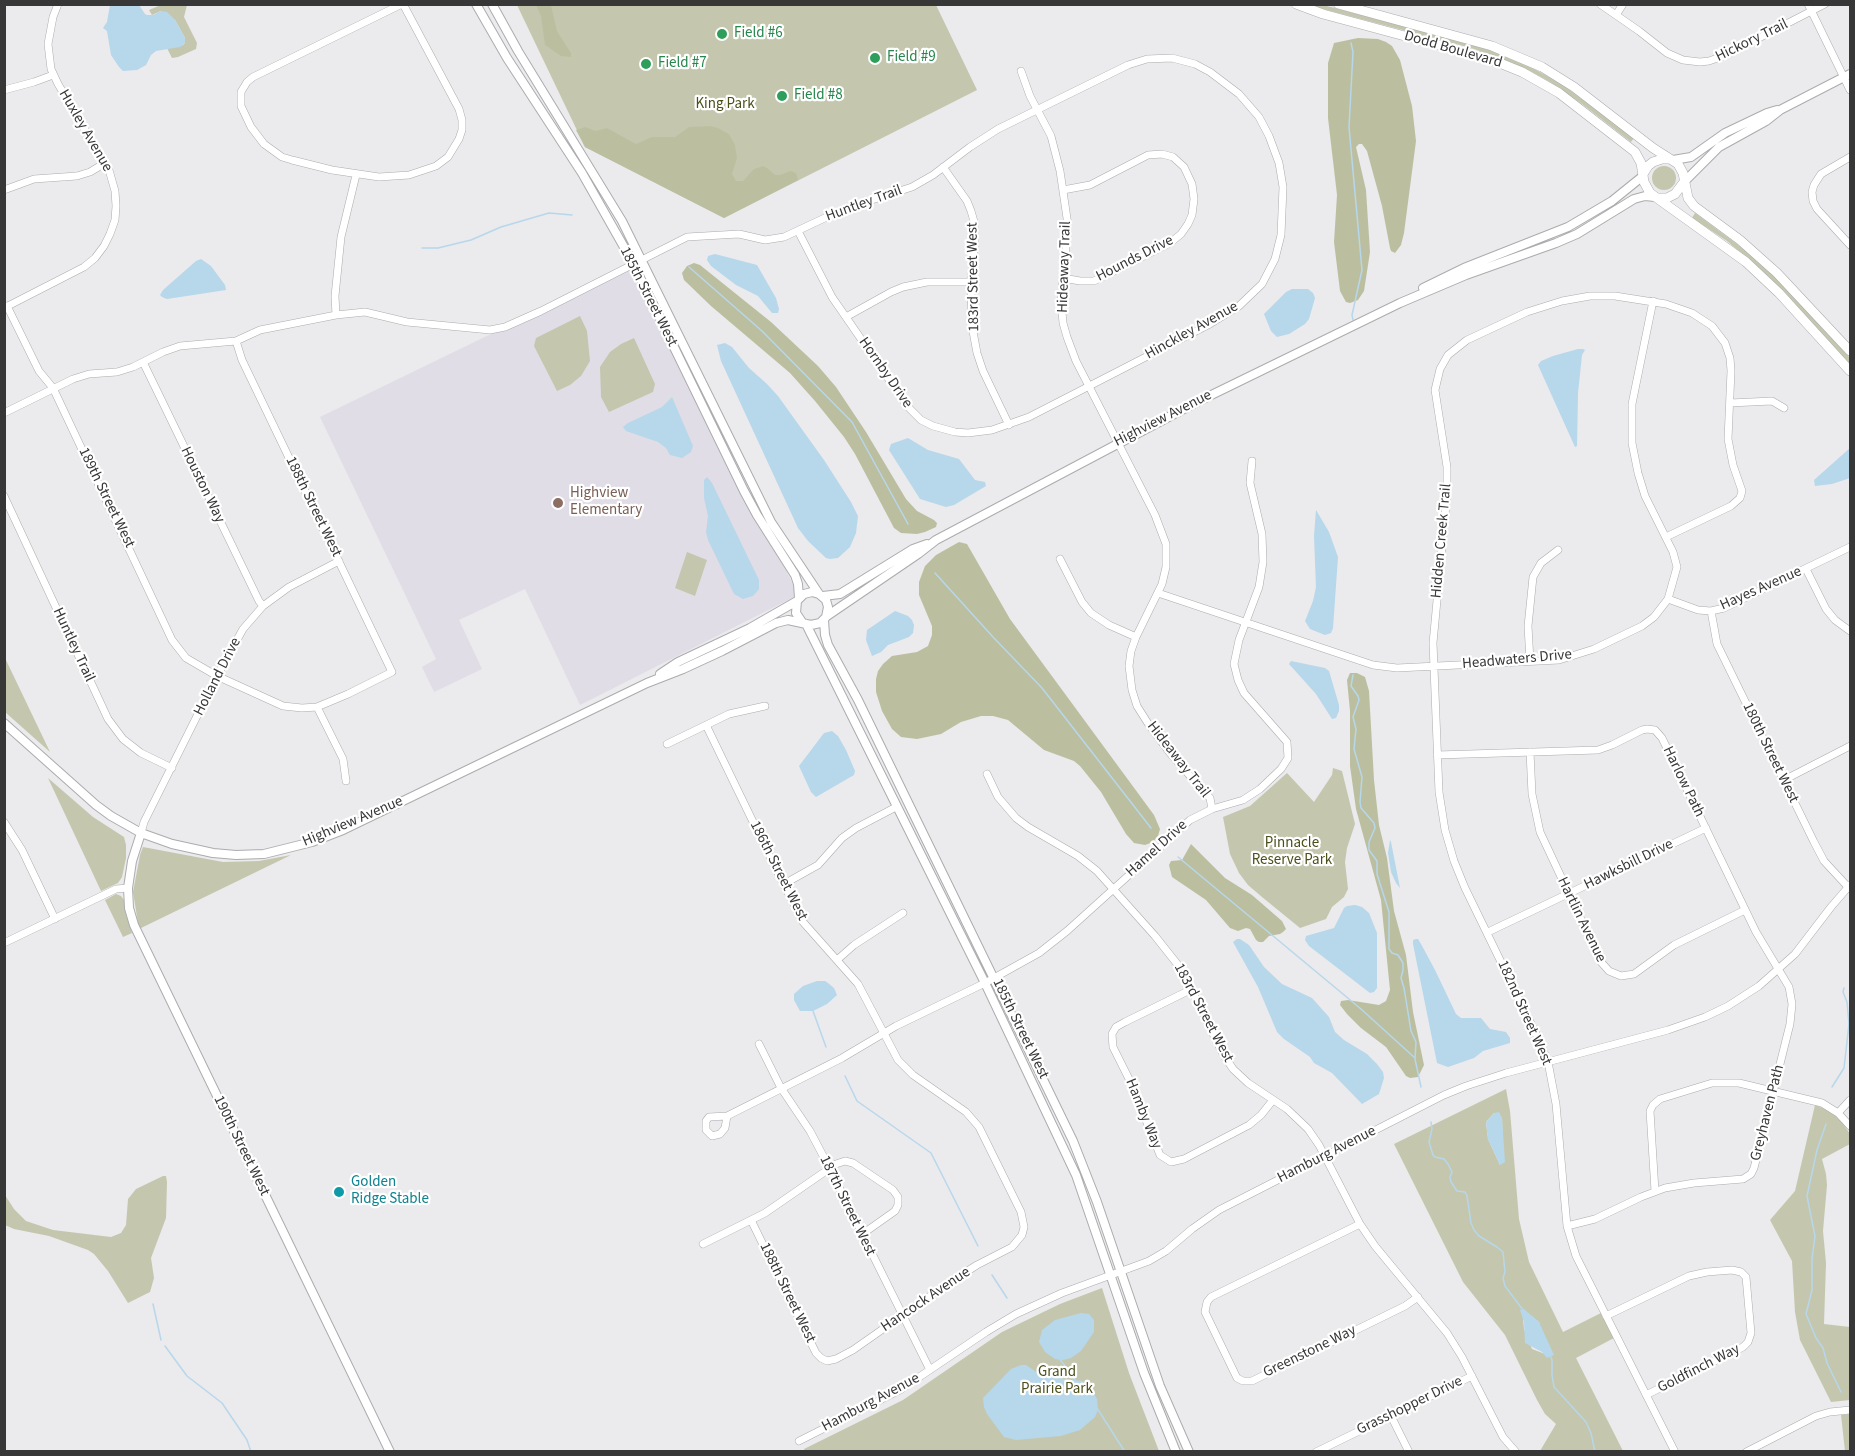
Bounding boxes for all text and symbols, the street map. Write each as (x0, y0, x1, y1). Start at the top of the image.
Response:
street label: Hickory Trail (1713, 16, 1791, 66)
place label: Field #6 (734, 25, 783, 43)
marker: Field #6 (715, 27, 729, 41)
street label: Dodd Boulevard (1402, 27, 1504, 73)
place label: Field #9 (887, 49, 936, 67)
marker: Field #9 (868, 51, 882, 65)
place label: Field #7 (658, 55, 707, 73)
marker: Field #7 (639, 57, 653, 71)
street label: Huxley Avenue (54, 87, 116, 175)
place label: Field #8 (794, 87, 843, 105)
marker: Field #8 (775, 89, 789, 103)
park label: King Park (695, 96, 755, 114)
street label: Huntley Trail (823, 182, 905, 226)
street label: Hideaway Trail (1054, 221, 1076, 313)
street label: 183rd Street West (964, 222, 984, 332)
street label: Hounds Drive (1093, 232, 1177, 286)
street label: 185th Street West (615, 244, 681, 350)
street label: Hinckley Avenue (1142, 298, 1242, 364)
street label: Hornby Drive (854, 334, 916, 412)
street label: Highview Avenue (1111, 387, 1215, 451)
street label: Houston Way (176, 444, 228, 526)
street label: 189th Street West (74, 445, 138, 551)
street label: 188th Street West (281, 454, 345, 560)
street label: Hidden Creek Trail (1428, 483, 1456, 599)
place label: Highview Elementary (570, 485, 642, 520)
marker: Highview Elementary (551, 496, 565, 510)
street label: Hayes Avenue (1717, 563, 1805, 615)
street label: Huntley Trail (48, 605, 98, 685)
street label: Holland Drive (191, 635, 245, 719)
street label: Headwaters Drive (1461, 646, 1573, 674)
street label: 180th Street West (1738, 700, 1802, 806)
street label: Hideaway Trail (1143, 718, 1213, 802)
street label: Harlow Path (1658, 744, 1708, 820)
street label: Highview Avenue (300, 793, 406, 851)
street label: Hamel Drive (1123, 817, 1191, 881)
street label: 186th Street West (745, 818, 811, 924)
park label: Pinnacle Reserve Park (1252, 835, 1332, 870)
street label: Hawksbill Drive (1581, 836, 1677, 894)
street label: Hartlin Avenue (1553, 874, 1609, 966)
street label: 182nd Street West (1493, 958, 1555, 1068)
street label: 183rd Street West (1169, 960, 1237, 1066)
street label: 185th Street West (988, 976, 1052, 1082)
street label: Greyhaven Path (1747, 1063, 1789, 1163)
street label: Hamby Way (1121, 1076, 1165, 1152)
street label: 190th Street West (209, 1093, 273, 1199)
street label: Hamburg Avenue (1275, 1122, 1379, 1188)
street label: 187th Street West (815, 1153, 879, 1259)
place label: Golden Ridge Stable (351, 1174, 429, 1209)
marker: Golden Ridge Stable (332, 1185, 346, 1199)
street label: 188th Street West (755, 1240, 819, 1346)
street label: Hancock Avenue (878, 1264, 974, 1336)
street label: Greenstone Way (1261, 1322, 1359, 1382)
street label: Goldfinch Way (1655, 1341, 1743, 1397)
park label: Grand Prairie Park (1021, 1364, 1093, 1399)
street label: Hamburg Avenue (819, 1370, 923, 1436)
street label: Grasshopper Drive (1354, 1373, 1466, 1439)

